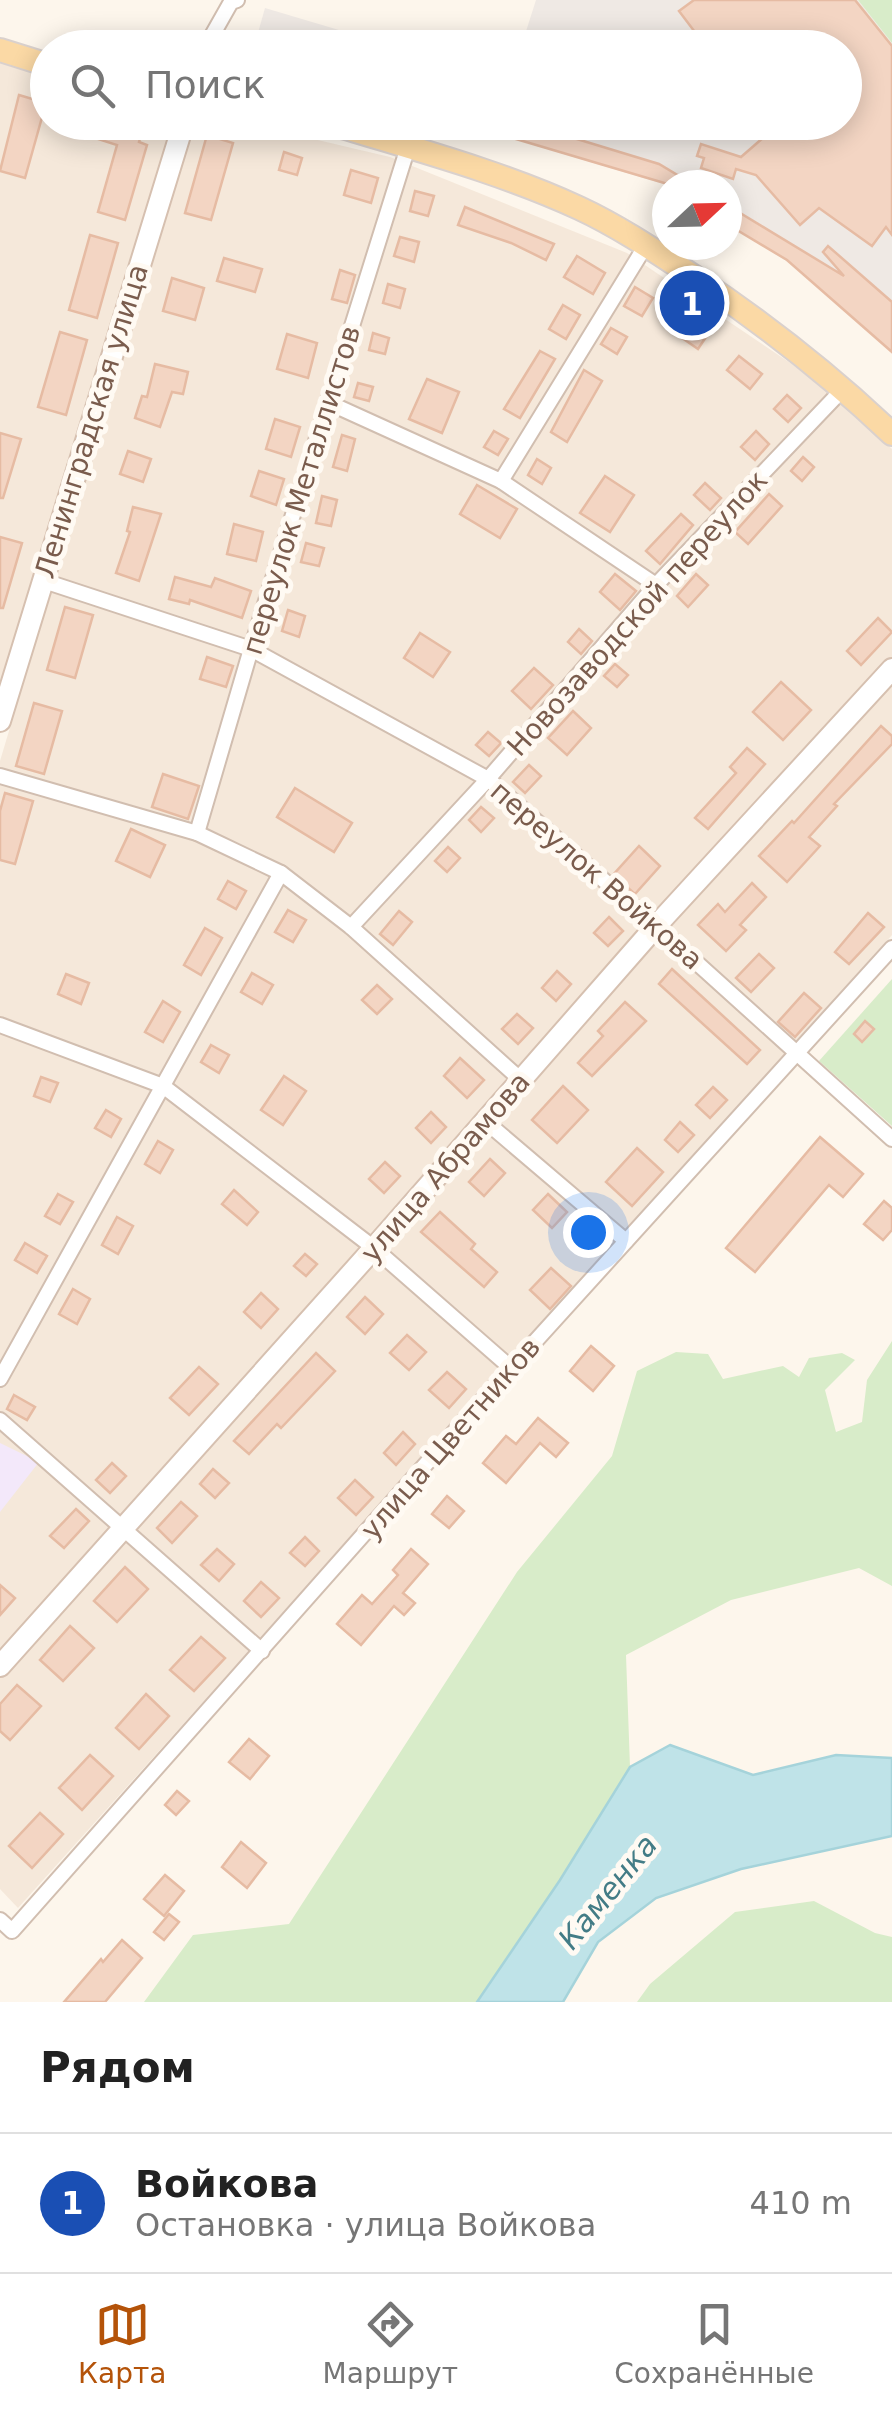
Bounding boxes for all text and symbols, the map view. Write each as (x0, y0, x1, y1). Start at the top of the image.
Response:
search box (30, 30, 862, 140)
icon: search (65, 58, 120, 113)
text: Поиск (145, 63, 265, 107)
north arrow (652, 170, 742, 260)
street label: Ленинградская улица (28, 260, 155, 582)
pin: 1 (660, 266, 724, 340)
street label: переулок Металлистов (236, 322, 367, 659)
street label: Новозаводской переулок (501, 464, 774, 763)
street label: переулок Войкова (484, 774, 709, 976)
street label: улица Абрамова (354, 1066, 537, 1269)
your location (563, 1207, 614, 1258)
street label: улица Цветников (354, 1331, 547, 1546)
water label: Каменка (551, 1827, 664, 1956)
text: Рядом (40, 2043, 195, 2092)
text: Войкова (135, 2162, 318, 2206)
text: 1 (61, 2184, 84, 2222)
text: 410 m (750, 2184, 852, 2222)
text: Остановка · улица Войкова (135, 2206, 596, 2244)
tab: Карта (78, 2297, 166, 2390)
tab: Маршрут (323, 2297, 458, 2390)
tab: Сохранённые (614, 2297, 814, 2390)

